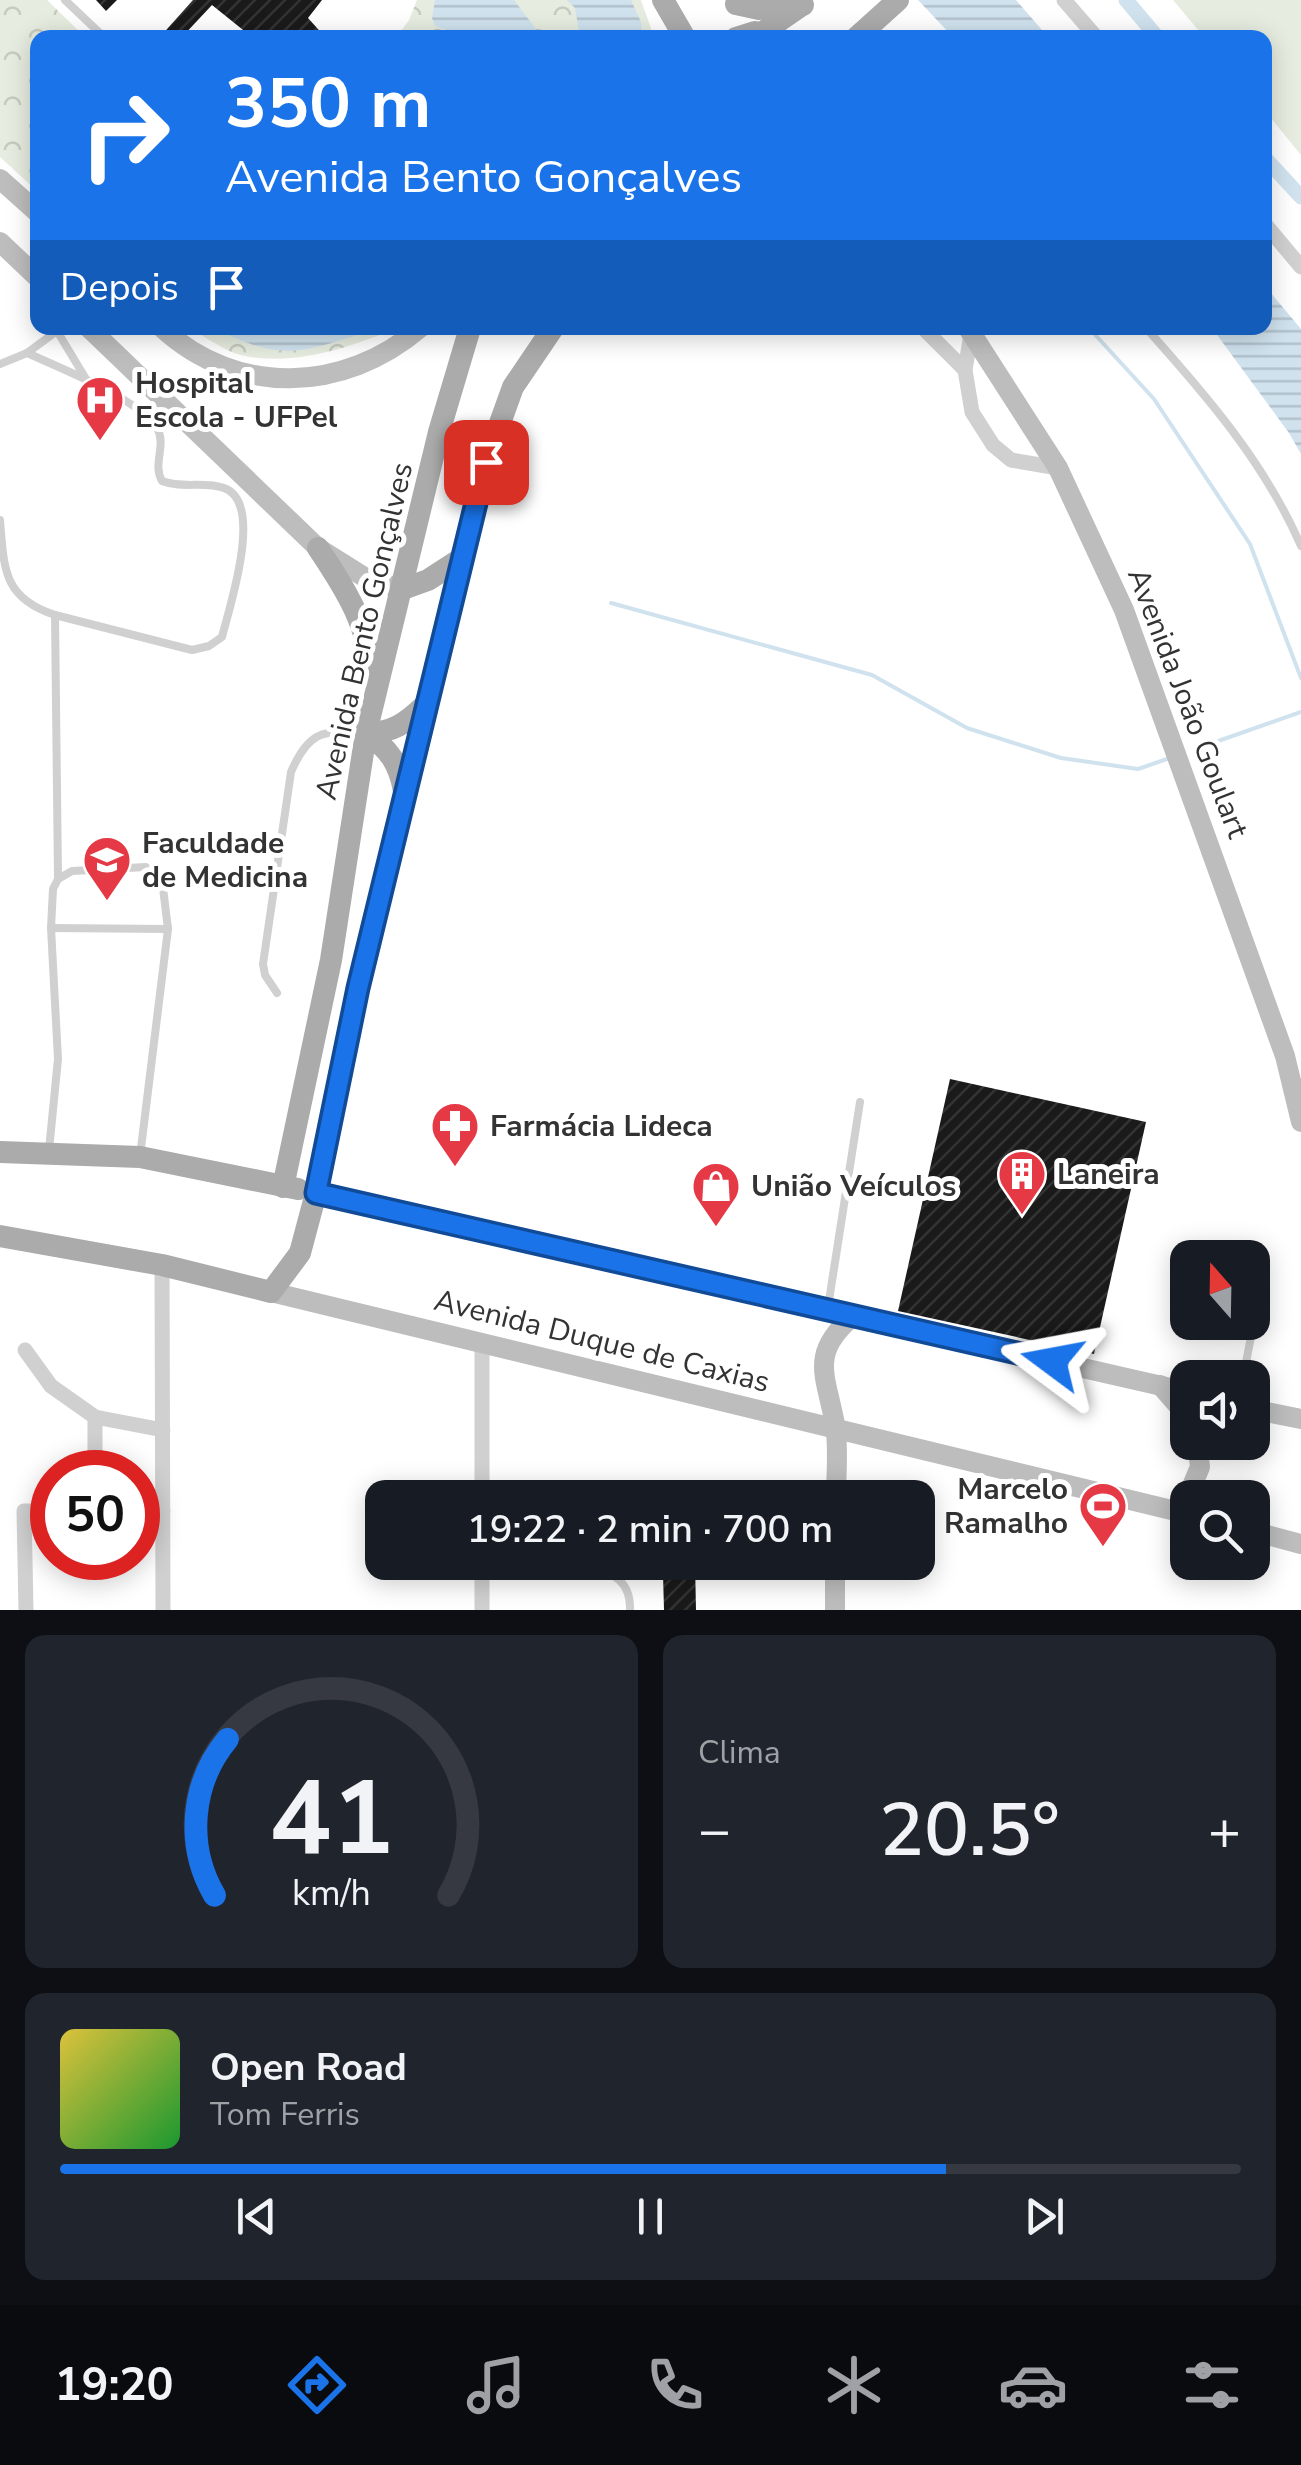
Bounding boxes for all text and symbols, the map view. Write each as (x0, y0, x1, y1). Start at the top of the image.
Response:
text: 350 m (225, 56, 431, 152)
icon: right (60, 70, 190, 200)
text: Avenida Bento Gonçalves (225, 147, 742, 208)
icon: arrive (199, 260, 254, 315)
text: Depois (60, 262, 179, 313)
place label: Hospital Escola - UFPel (135, 363, 338, 438)
hospital icon: Hospital Escola - UFPel (74, 374, 126, 442)
pin (444, 420, 529, 505)
icon: arrive (459, 435, 514, 490)
street label: Avenida Bento Gonçalves (306, 459, 423, 804)
street label: Avenida João Goulart (1117, 562, 1258, 845)
place label: Faculdade de Medicina (142, 823, 308, 898)
school or university icon: Faculdade de Medicina (81, 834, 133, 902)
pharmacy icon: Farmácia Lideca (429, 1100, 481, 1168)
place label: Farmácia Lideca (490, 1106, 713, 1147)
building icon: Laneira (996, 1148, 1048, 1216)
place label: Laneira (1057, 1154, 1160, 1195)
shop icon: União Veículos (690, 1160, 742, 1228)
place label: União Veículos (751, 1166, 956, 1207)
north arrow (1170, 1240, 1270, 1340)
map controls (1170, 1240, 1270, 1580)
street label: Avenida Duque de Caxias (430, 1280, 774, 1403)
position arrow (1000, 1309, 1104, 1413)
button: sound (1170, 1360, 1270, 1460)
speed limit sign: 50 (30, 1450, 160, 1580)
place label: Marcelo Ramalho (944, 1469, 1068, 1544)
sports icon: Marcelo Ramalho (1077, 1480, 1129, 1548)
button: search (1170, 1480, 1270, 1580)
text: 19:22 · 2 min · 700 m (467, 1504, 833, 1555)
text: Clima (698, 1731, 781, 1774)
text: 41 (269, 1748, 394, 1890)
text: 20.5° (879, 1779, 1060, 1881)
text: − (698, 1793, 731, 1868)
text: + (1208, 1793, 1241, 1868)
text: km/h (292, 1869, 371, 1918)
text: Open Road (210, 2042, 407, 2093)
text: Tom Ferris (210, 2093, 360, 2136)
icon: previous (229, 2189, 284, 2244)
icon: pause (623, 2189, 678, 2244)
icon: next (1017, 2189, 1072, 2244)
icon: directions (282, 2350, 352, 2420)
icon: music (461, 2350, 531, 2420)
icon: phone (640, 2350, 710, 2420)
icon: climate (819, 2350, 889, 2420)
icon: car (998, 2350, 1068, 2420)
icon: filters (1177, 2350, 1247, 2420)
text: 19:20 (54, 2355, 174, 2416)

